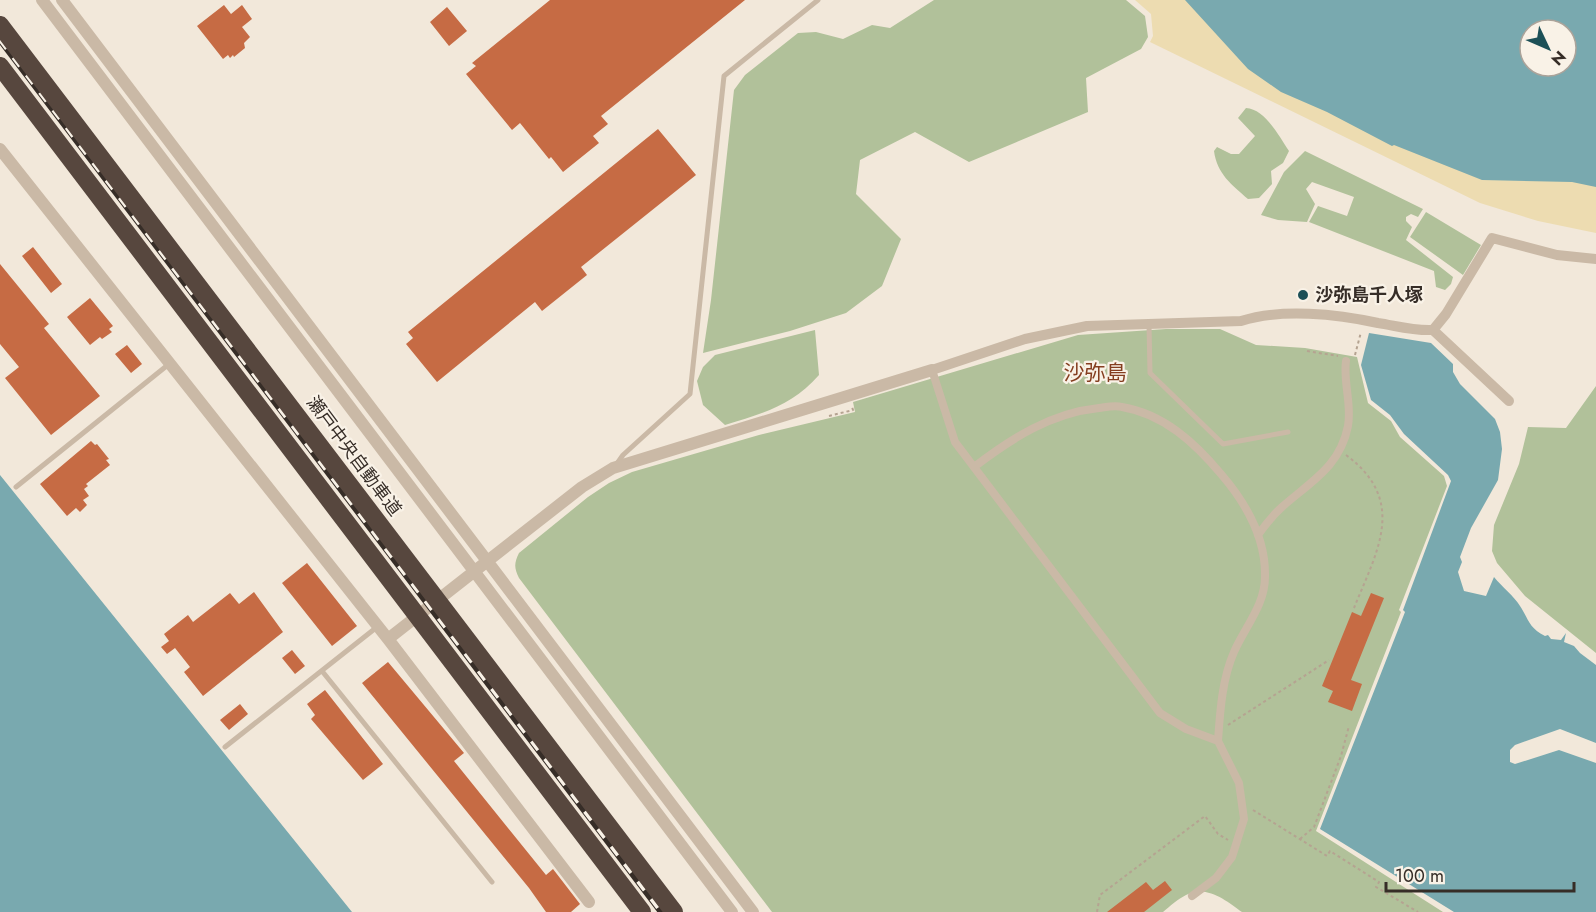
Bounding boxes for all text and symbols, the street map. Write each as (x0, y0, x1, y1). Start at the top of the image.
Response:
north arrow (1518, 18, 1578, 78)
text: N (1546, 46, 1571, 71)
place label: 沙弥島千人塚 (1315, 282, 1423, 308)
marker: 沙弥島千人塚 (1296, 288, 1310, 302)
district label: 沙弥島 (1064, 358, 1127, 388)
street label: 瀬戸中央自動車道 (300, 391, 408, 521)
scale bar (1386, 855, 1574, 893)
text: 100 m (1395, 863, 1444, 889)

